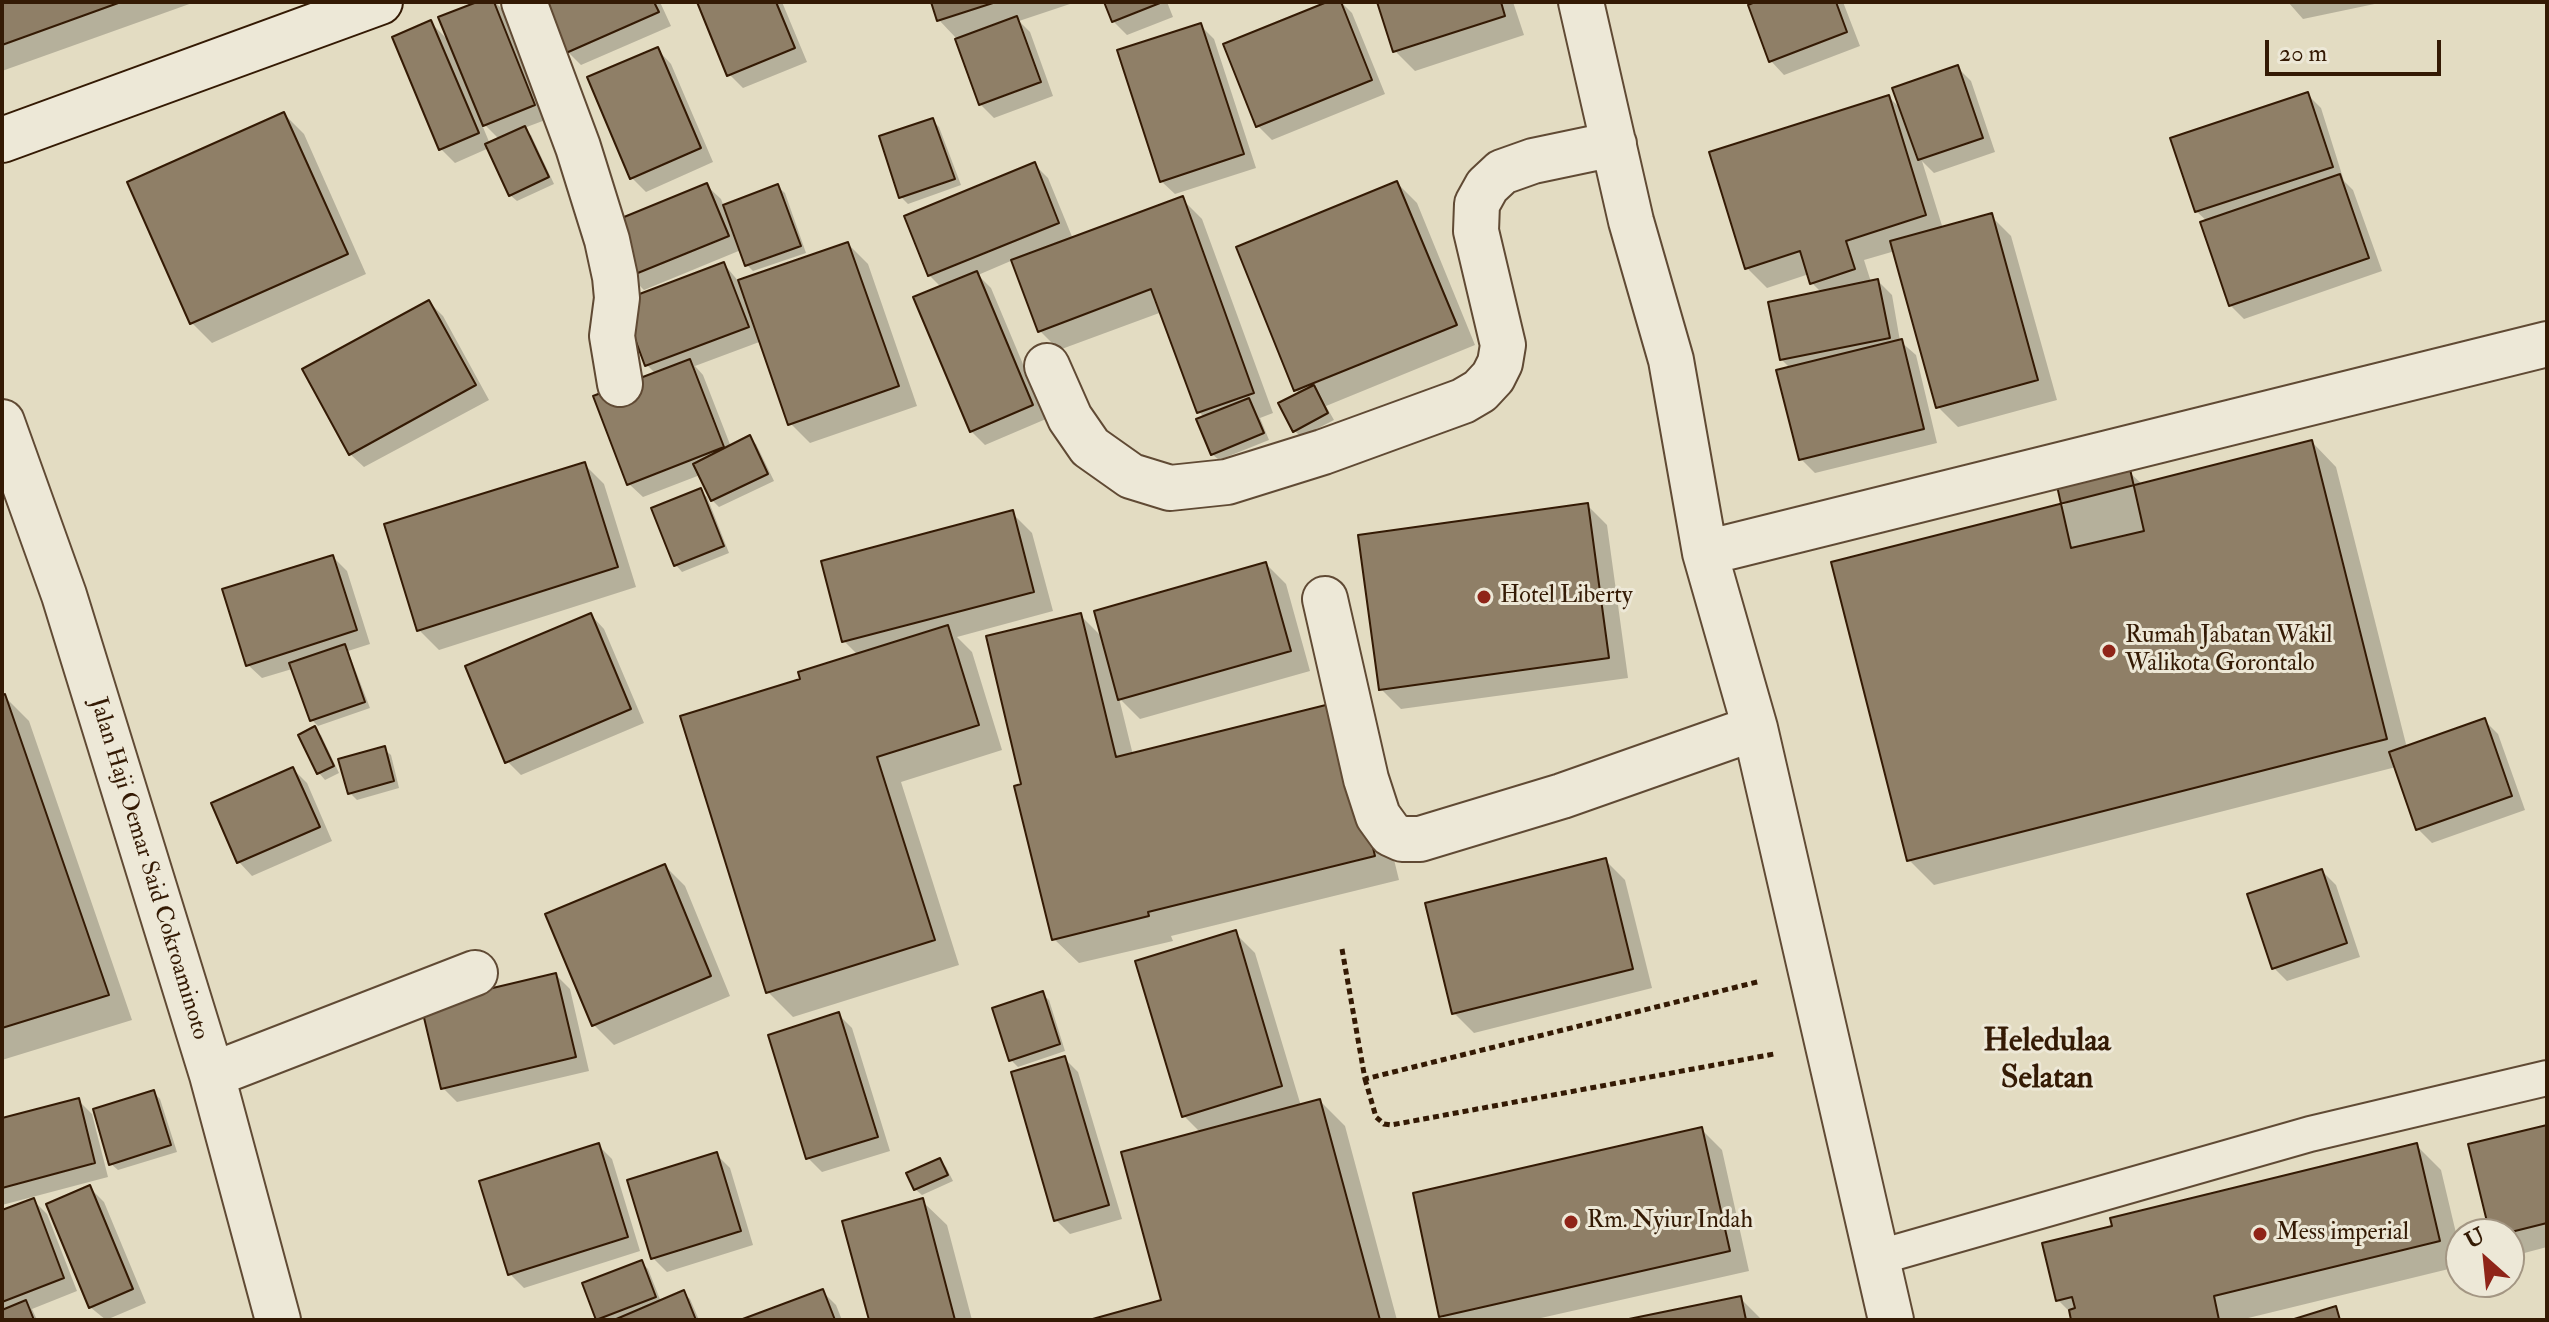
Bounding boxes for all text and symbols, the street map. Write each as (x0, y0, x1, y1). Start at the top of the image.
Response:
scale bar (2269, 24, 2445, 74)
text: 20 m (2279, 38, 2327, 69)
place label: Hotel Liberty (1500, 583, 1633, 611)
marker: Hotel Liberty (1475, 588, 1493, 606)
place label: Rumah Jabatan Wakil Walikota Gorontalo (2125, 623, 2332, 679)
marker: Rumah Jabatan Wakil Walikota Gorontalo (2100, 642, 2118, 660)
street label: Jalan Haji Oemar Said Cokroaminoto (82, 694, 214, 1044)
district label: Heledulaa Selatan (1983, 1024, 2111, 1099)
place label: Rm. Nyiur Indah (1587, 1208, 1753, 1236)
marker: Rm. Nyiur Indah (1562, 1213, 1580, 1231)
north arrow (2445, 1218, 2525, 1298)
place label: Mess imperial (2276, 1220, 2409, 1248)
text: U (2460, 1222, 2490, 1255)
marker: Mess imperial (2251, 1225, 2269, 1243)

